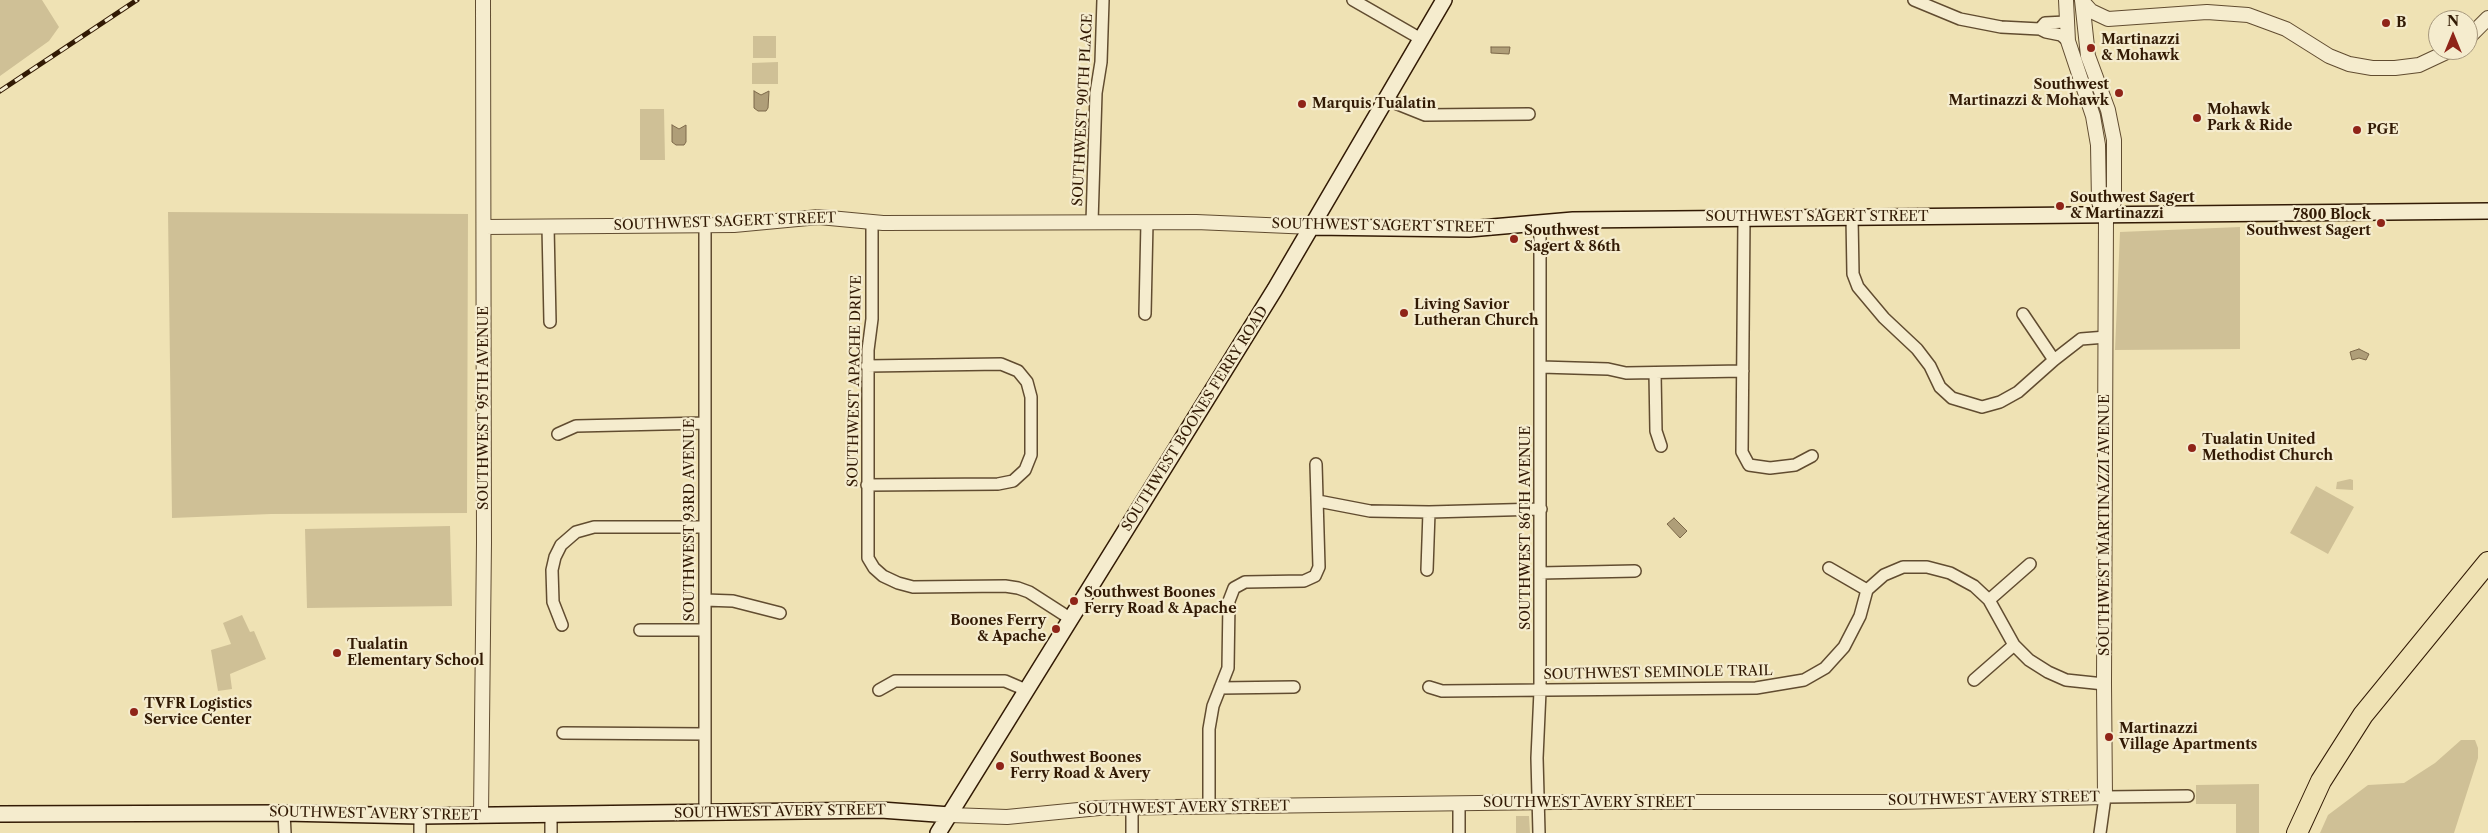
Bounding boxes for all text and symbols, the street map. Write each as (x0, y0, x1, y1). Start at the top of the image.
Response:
north arrow (2428, 10, 2478, 60)
text: N (2447, 12, 2459, 30)
street label: SOUTHWEST 90TH PLACE (1070, 13, 1096, 207)
place label: B (2396, 15, 2406, 31)
marker: B (2380, 17, 2392, 29)
place label: Martinazzi & Mohawk (2101, 32, 2180, 64)
marker: Martinazzi & Mohawk (2085, 42, 2097, 54)
place label: Southwest Martinazzi & Mohawk (1948, 77, 2109, 110)
marker: Southwest Martinazzi & Mohawk (2113, 87, 2125, 99)
place label: Marquis Tualatin (1312, 96, 1436, 112)
marker: Marquis Tualatin (1296, 98, 1308, 110)
place label: Mohawk Park & Ride (2207, 102, 2292, 134)
marker: Mohawk Park & Ride (2191, 112, 2203, 124)
place label: PGE (2367, 122, 2399, 138)
marker: PGE (2351, 124, 2363, 136)
place label: Southwest Sagert & Martinazzi (2070, 190, 2195, 222)
marker: Southwest Sagert & Martinazzi (2054, 200, 2066, 212)
place label: 7800 Block Southwest Sagert (2246, 207, 2371, 240)
street label: SOUTHWEST SAGERT STREET (1706, 209, 1928, 225)
street label: SOUTHWEST SAGERT STREET (613, 210, 837, 234)
street label: SOUTHWEST SAGERT STREET (1271, 216, 1495, 236)
marker: 7800 Block Southwest Sagert (2375, 217, 2387, 229)
place label: Southwest Sagert & 86th (1524, 223, 1620, 256)
marker: Southwest Sagert & 86th (1508, 233, 1520, 245)
street label: SOUTHWEST APACHE DRIVE (845, 275, 865, 487)
place label: Living Savior Lutheran Church (1414, 297, 1539, 330)
street label: SOUTHWEST BOONES FERRY ROAD (1118, 303, 1272, 535)
street label: SOUTHWEST 95TH AVENUE (476, 306, 492, 510)
marker: Living Savior Lutheran Church (1398, 307, 1410, 319)
street label: SOUTHWEST MARTINAZZI AVENUE (2097, 394, 2113, 656)
street label: SOUTHWEST 93RD AVENUE (682, 418, 698, 622)
street label: SOUTHWEST 86TH AVENUE (1518, 426, 1534, 630)
place label: Tualatin United Methodist Church (2202, 432, 2333, 464)
marker: Tualatin United Methodist Church (2186, 442, 2198, 454)
place label: Southwest Boones Ferry Road & Apache (1084, 585, 1237, 618)
marker: Southwest Boones Ferry Road & Apache (1068, 595, 1080, 607)
place label: Boones Ferry & Apache (950, 613, 1046, 646)
marker: Boones Ferry & Apache (1050, 623, 1062, 635)
place label: Tualatin Elementary School (347, 637, 484, 670)
marker: Tualatin Elementary School (331, 647, 343, 659)
street label: SOUTHWEST SEMINOLE TRAIL (1543, 663, 1773, 683)
place label: TVFR Logistics Service Center (144, 696, 252, 729)
marker: TVFR Logistics Service Center (128, 706, 140, 718)
place label: Martinazzi Village Apartments (2119, 721, 2257, 754)
marker: Martinazzi Village Apartments (2103, 731, 2115, 743)
place label: Southwest Boones Ferry Road & Avery (1010, 750, 1150, 782)
marker: Southwest Boones Ferry Road & Avery (994, 760, 1006, 772)
street label: SOUTHWEST AVERY STREET (1888, 789, 2100, 809)
street label: SOUTHWEST AVERY STREET (1483, 795, 1695, 811)
street label: SOUTHWEST AVERY STREET (1078, 798, 1290, 818)
street label: SOUTHWEST AVERY STREET (674, 802, 886, 822)
street label: SOUTHWEST AVERY STREET (269, 804, 481, 824)

